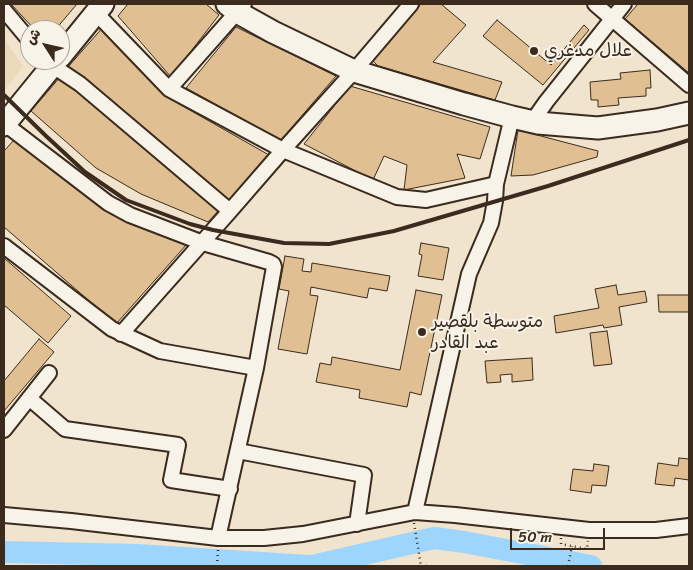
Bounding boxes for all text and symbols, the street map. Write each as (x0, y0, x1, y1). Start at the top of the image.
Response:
north arrow (20, 20, 70, 70)
text: ش (18, 23, 48, 50)
place label: علال مدغري (544, 40, 632, 62)
marker: علال مدغري (528, 45, 540, 57)
place label: متوسطة بلقصير عبد القادر (432, 311, 543, 354)
marker: متوسطة بلقصير عبد القادر (416, 326, 428, 338)
scale bar (513, 518, 608, 550)
text: 50 m (518, 524, 552, 550)

